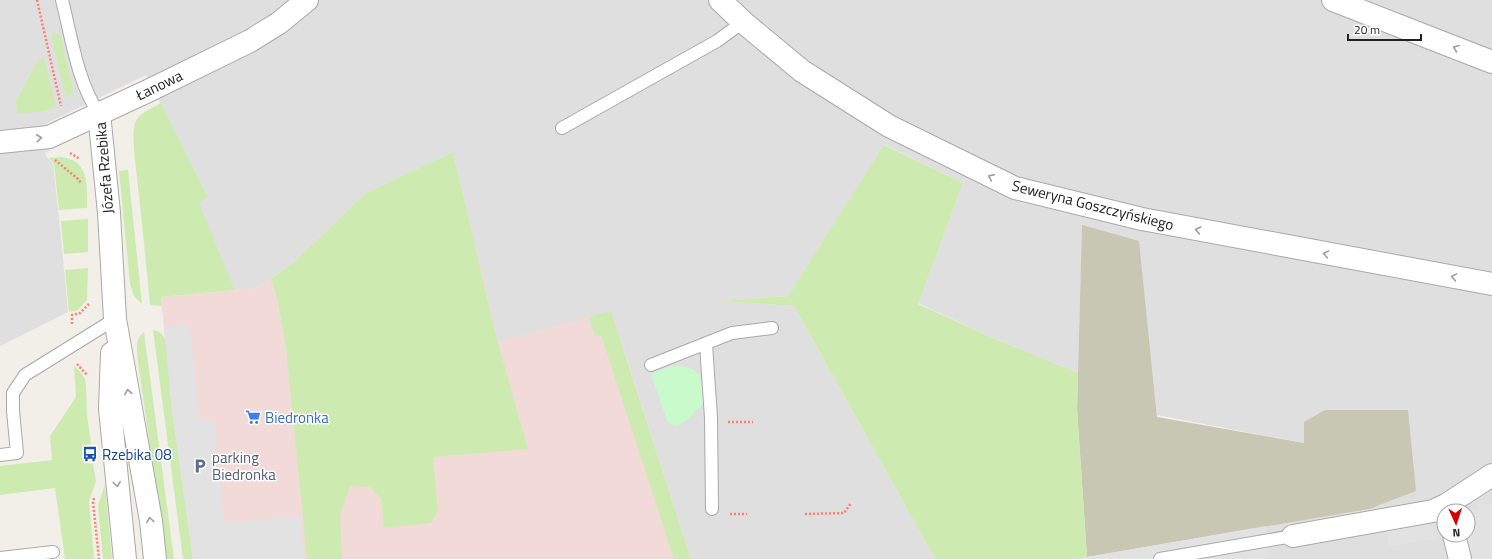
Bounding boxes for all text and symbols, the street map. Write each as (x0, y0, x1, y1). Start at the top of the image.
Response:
scale bar (1348, 16, 1421, 42)
text: 20 m (1354, 20, 1380, 39)
one-way arrow (1452, 45, 1459, 53)
street label: Łanowa (131, 64, 187, 107)
street label: Józefa Rzebika (89, 121, 119, 215)
one-way arrow (36, 133, 42, 142)
one-way arrow (988, 174, 996, 181)
street label: Seweryna Goszczyńskiego (1010, 174, 1176, 236)
one-way arrow (1195, 226, 1201, 235)
one-way arrow (1323, 250, 1329, 259)
one-way arrow (1451, 274, 1457, 282)
one-way arrow (124, 389, 132, 395)
place label: Biedronka (265, 406, 329, 429)
supermarket icon: Biedronka (244, 408, 262, 426)
place label: Rzebika 08 (102, 443, 172, 466)
bus stop icon: Rzebika 08 (81, 445, 99, 463)
place label: parking Biedronka (212, 446, 276, 486)
parking icon: parking Biedronka (191, 457, 209, 475)
one-way arrow (112, 481, 121, 487)
north arrow (1436, 503, 1476, 543)
one-way arrow (146, 517, 155, 523)
text: N (1452, 525, 1461, 541)

